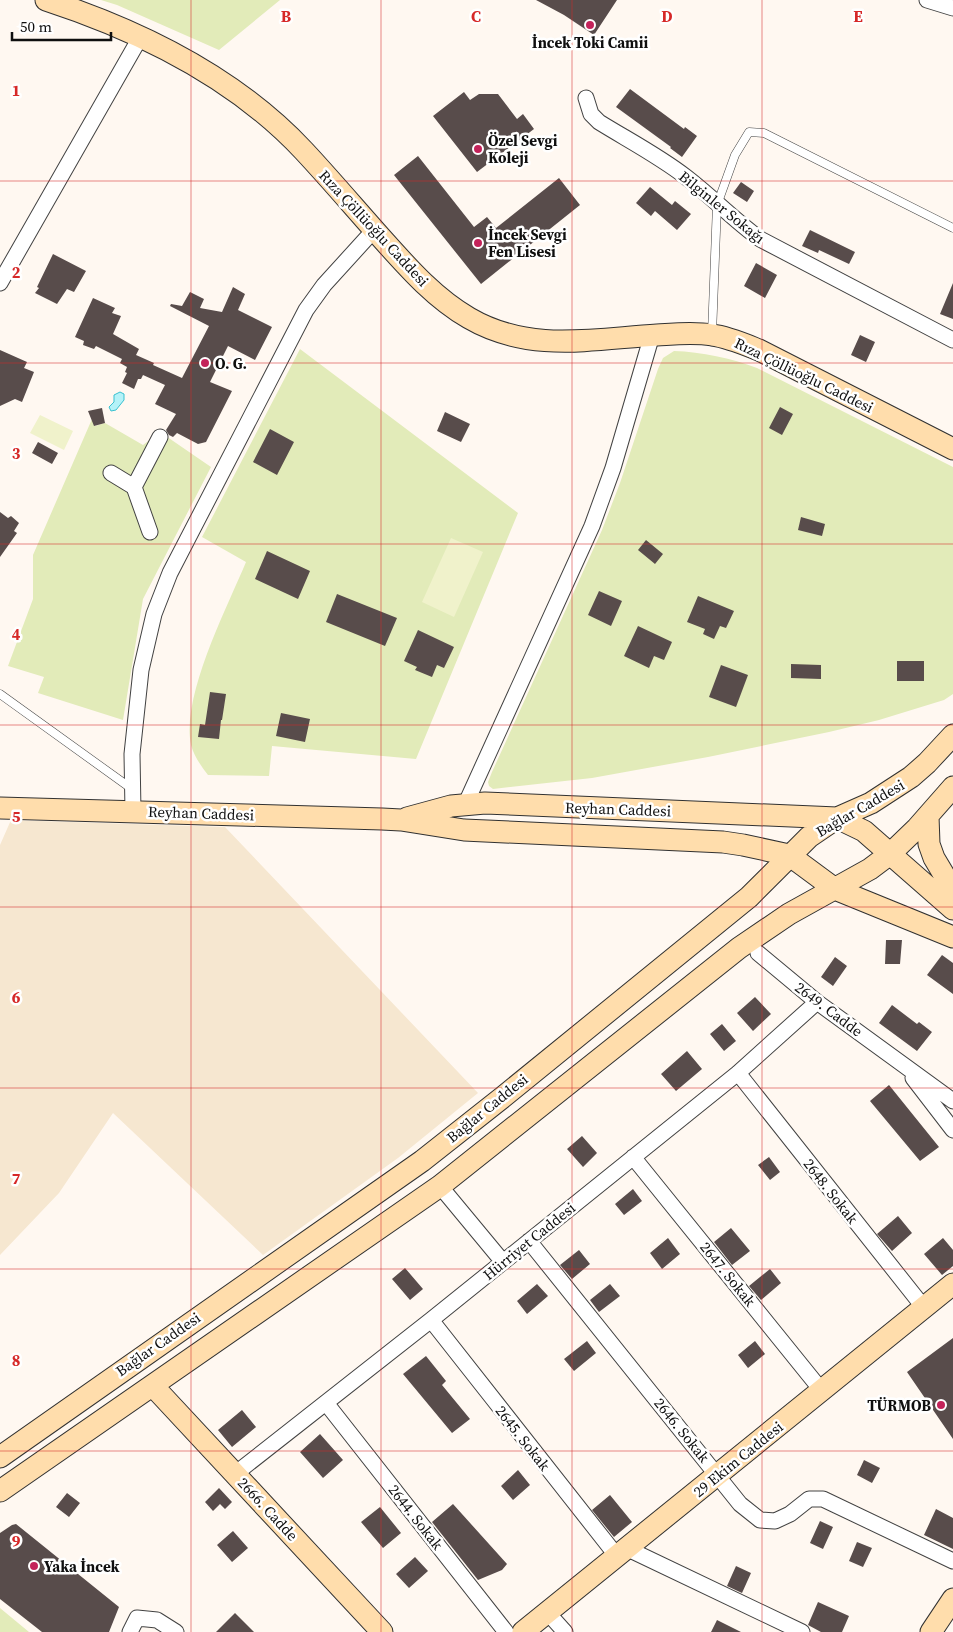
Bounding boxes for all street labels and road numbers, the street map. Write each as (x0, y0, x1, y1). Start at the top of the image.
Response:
street label: Rıza Çöllüoğlu Caddesi (314, 165, 434, 291)
street label: Bilginler Sokağı (675, 166, 769, 248)
street label: Rıza Çöllüoğlu Caddesi (731, 332, 877, 418)
street label: Bağlar Caddesi (812, 774, 908, 842)
street label: Reyhan Caddesi (564, 797, 672, 821)
street label: Reyhan Caddesi (147, 801, 255, 825)
street label: 2649. Cadde (791, 977, 867, 1042)
street label: Bağlar Caddesi (442, 1069, 532, 1147)
street label: 2648. Sokak (799, 1154, 864, 1229)
street label: Hürriyet Caddesi (478, 1197, 580, 1285)
street label: 2647. Sokak (695, 1237, 761, 1311)
street label: Bağlar Caddesi (111, 1307, 205, 1381)
street label: 2646. Sokak (649, 1393, 715, 1467)
street label: 2645. Sokak (491, 1401, 556, 1476)
street label: 29 Ekim Caddesi (689, 1416, 787, 1502)
street label: 2666. Cadde (233, 1473, 303, 1546)
street label: 2644. Sokak (384, 1480, 449, 1555)

